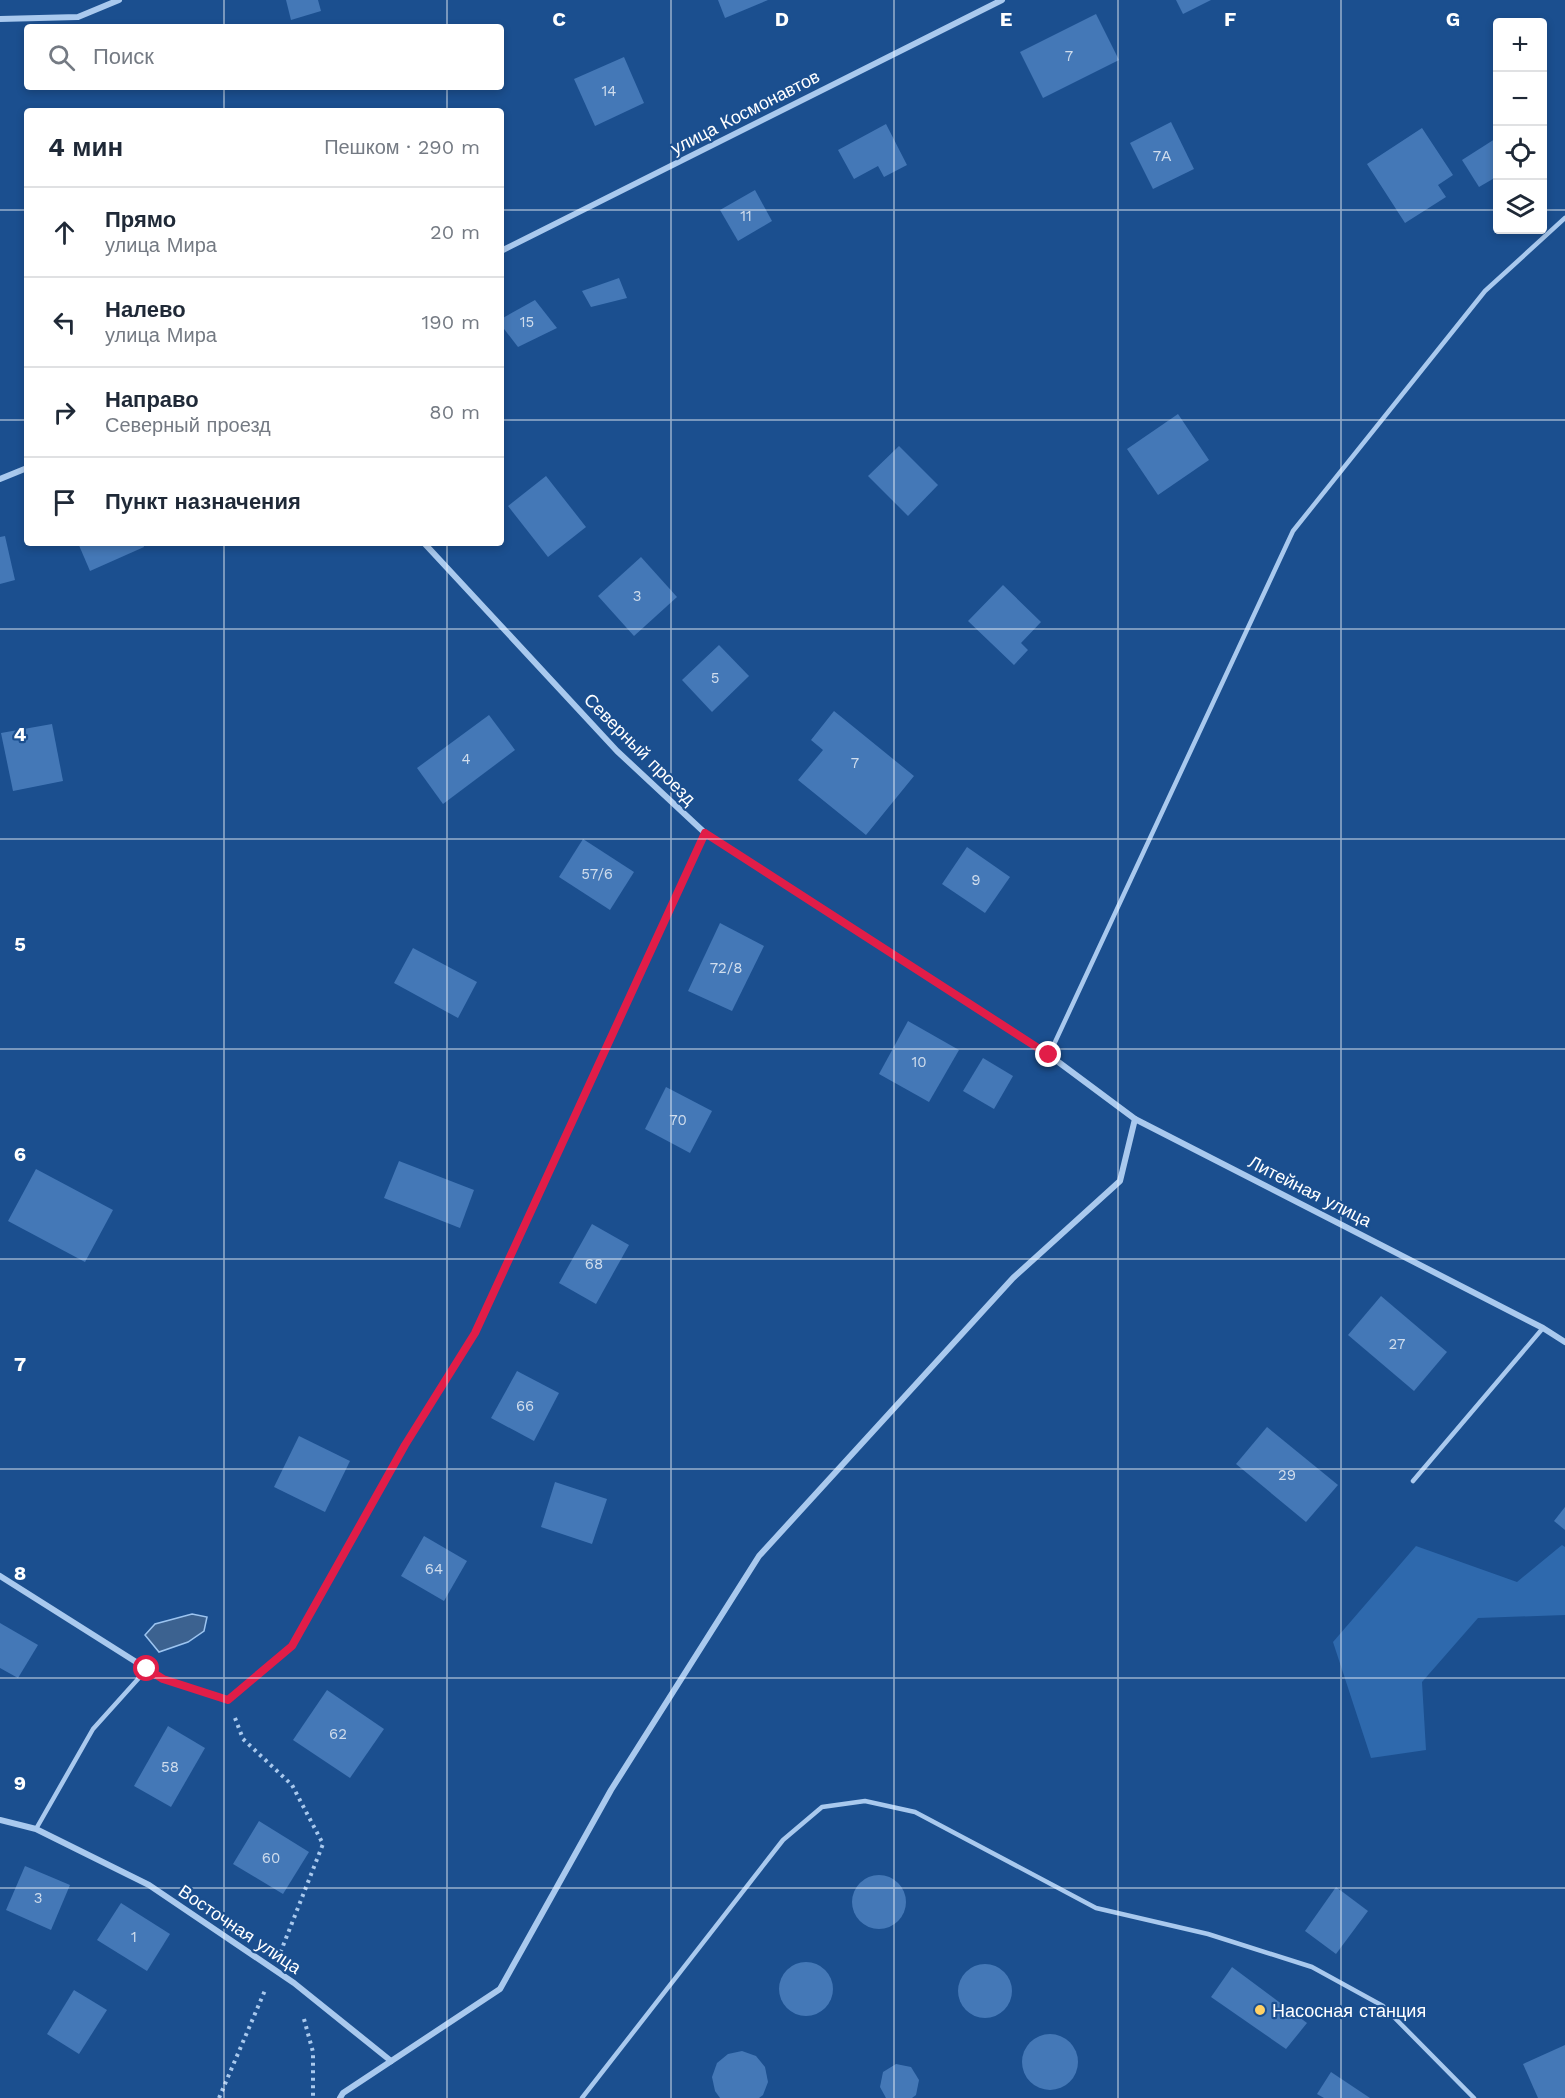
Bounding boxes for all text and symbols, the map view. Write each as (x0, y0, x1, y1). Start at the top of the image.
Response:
text: C (552, 7, 566, 31)
text: D (775, 7, 789, 31)
text: E (1000, 7, 1012, 31)
text: F (1224, 7, 1236, 31)
text: G (1446, 7, 1460, 31)
map controls (1493, 18, 1547, 234)
button: + (1493, 18, 1547, 72)
search box (24, 24, 504, 90)
icon: search (45, 41, 78, 74)
text: Поиск (93, 44, 154, 69)
house number: 7 (1065, 47, 1073, 65)
street label: улица Космонавтов (667, 65, 823, 159)
button: − (1493, 72, 1547, 126)
house number: 14 (601, 82, 617, 100)
button: locate (1493, 126, 1547, 180)
text: 4 мин (48, 132, 123, 162)
text: Пешком · 290 m (324, 135, 480, 159)
house number: 7А (1153, 147, 1171, 165)
button: layers (1493, 180, 1547, 234)
text: Прямо (105, 207, 176, 232)
house number: 11 (740, 207, 752, 225)
icon: ahead (48, 216, 81, 249)
text: 20 m (430, 220, 480, 244)
text: улица Мира (105, 233, 217, 257)
text: Налево (105, 297, 186, 322)
icon: left (48, 306, 81, 339)
text: 190 m (422, 310, 480, 334)
house number: 15 (520, 313, 534, 331)
text: улица Мира (105, 323, 217, 347)
text: Направо (105, 387, 199, 412)
icon: right (48, 396, 81, 429)
text: 80 m (429, 400, 480, 424)
text: Северный проезд (105, 413, 271, 437)
icon: arrive (48, 486, 81, 519)
text: Пункт назначения (105, 489, 301, 514)
house number: 3 (633, 587, 641, 605)
house number: 5 (711, 669, 719, 687)
street label: Северный проезд (580, 689, 701, 810)
text: 4 (14, 722, 27, 746)
house number: 4 (461, 750, 471, 768)
house number: 7 (851, 754, 859, 772)
house number: 57/6 (581, 865, 613, 883)
house number: 9 (971, 871, 981, 889)
text: 5 (14, 932, 26, 956)
house number: 72/8 (710, 959, 742, 977)
route end (1035, 1041, 1061, 1067)
house number: 10 (911, 1053, 927, 1071)
house number: 70 (669, 1111, 687, 1129)
text: 6 (14, 1142, 26, 1166)
street label: Литейная улица (1245, 1151, 1376, 1232)
house number: 68 (585, 1255, 603, 1273)
house number: 27 (1389, 1335, 1405, 1353)
text: 7 (14, 1352, 26, 1376)
house number: 66 (516, 1397, 534, 1415)
house number: 29 (1278, 1466, 1296, 1484)
house number: 64 (425, 1560, 443, 1578)
text: 8 (14, 1561, 26, 1585)
route start (133, 1655, 159, 1681)
house number: 62 (329, 1725, 347, 1743)
house number: 58 (161, 1758, 179, 1776)
text: 9 (14, 1771, 26, 1795)
house number: 60 (262, 1849, 280, 1867)
street label: Восточная улица (175, 1880, 306, 1978)
house number: 3 (34, 1889, 42, 1907)
house number: 1 (131, 1928, 137, 1946)
place label: Насосная станция (1272, 2000, 1426, 2021)
marker: Насосная станция (1253, 2003, 1267, 2017)

